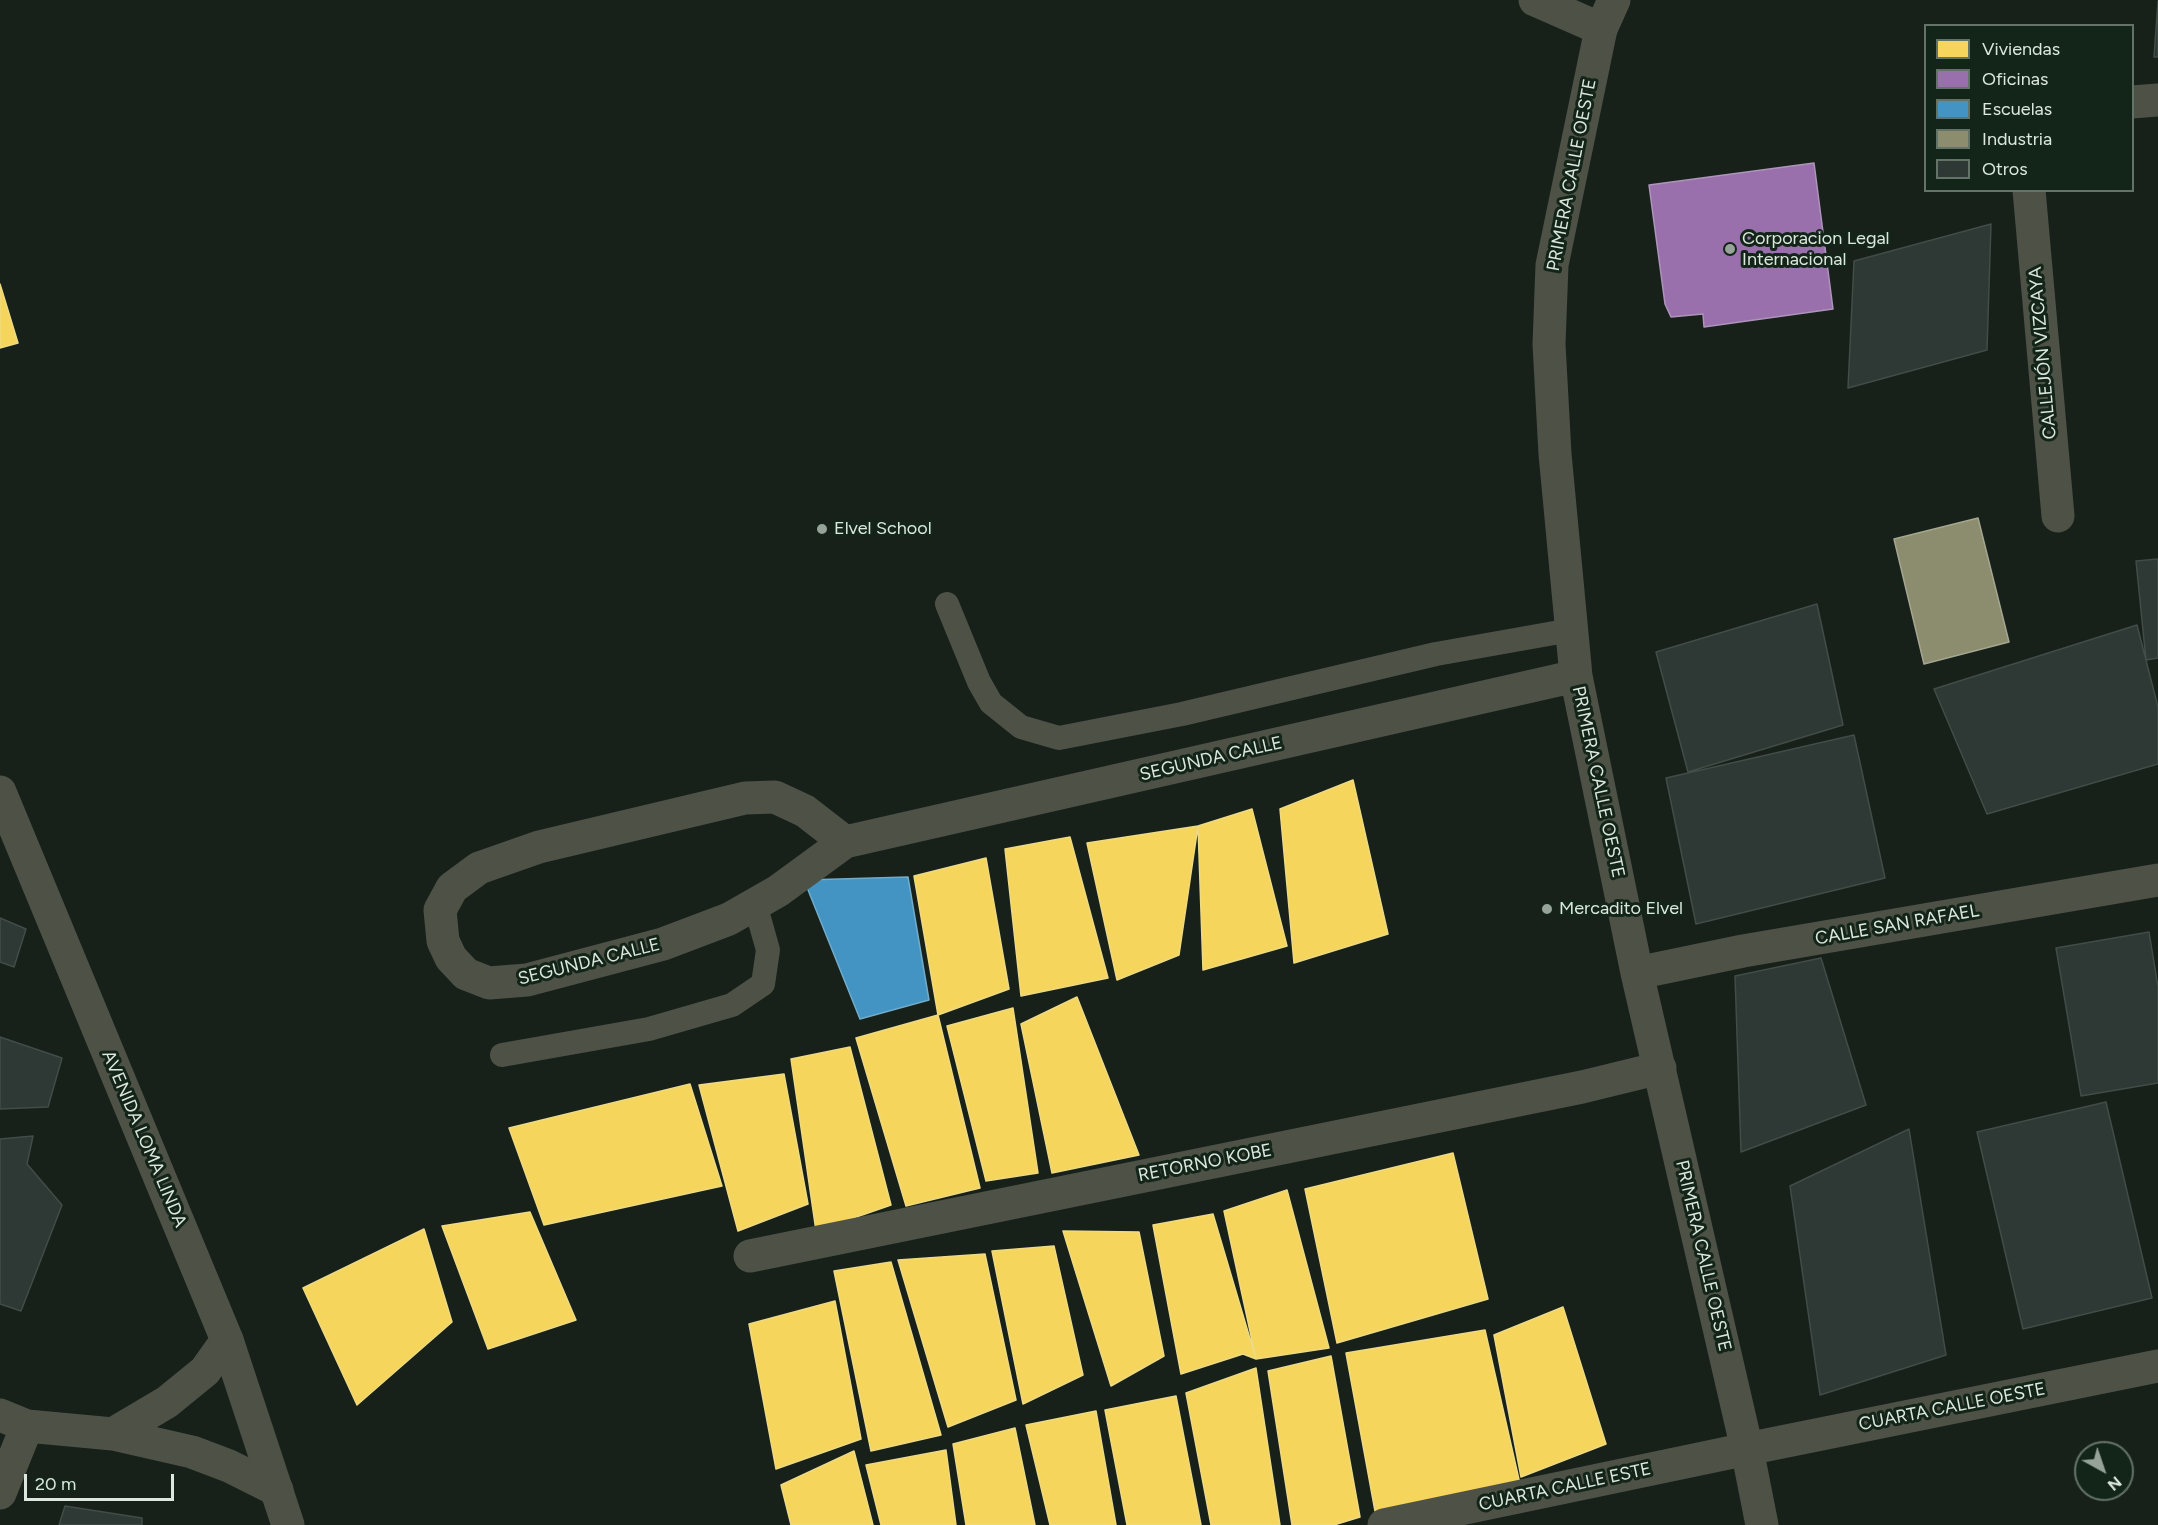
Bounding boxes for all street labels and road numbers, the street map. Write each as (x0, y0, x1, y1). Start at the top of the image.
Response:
street label: PRIMERA CALLE OESTE (1543, 77, 1601, 273)
street label: CALLEJÓN VIZCAYA (2025, 266, 2061, 440)
street label: PRIMERA CALLE OESTE (1567, 684, 1629, 880)
street label: SEGUNDA CALLE (1138, 732, 1284, 786)
street label: CALLE SAN RAFAEL (1813, 900, 1981, 950)
street label: SEGUNDA CALLE (516, 934, 662, 990)
street label: AVENIDA LOMA LINDA (97, 1047, 191, 1231)
street label: RETORNO KOBE (1136, 1139, 1274, 1187)
street label: PRIMERA CALLE OESTE (1670, 1158, 1736, 1354)
street label: CUARTA CALLE OESTE (1857, 1378, 2047, 1436)
street label: CUARTA CALLE ESTE (1477, 1458, 1653, 1516)

